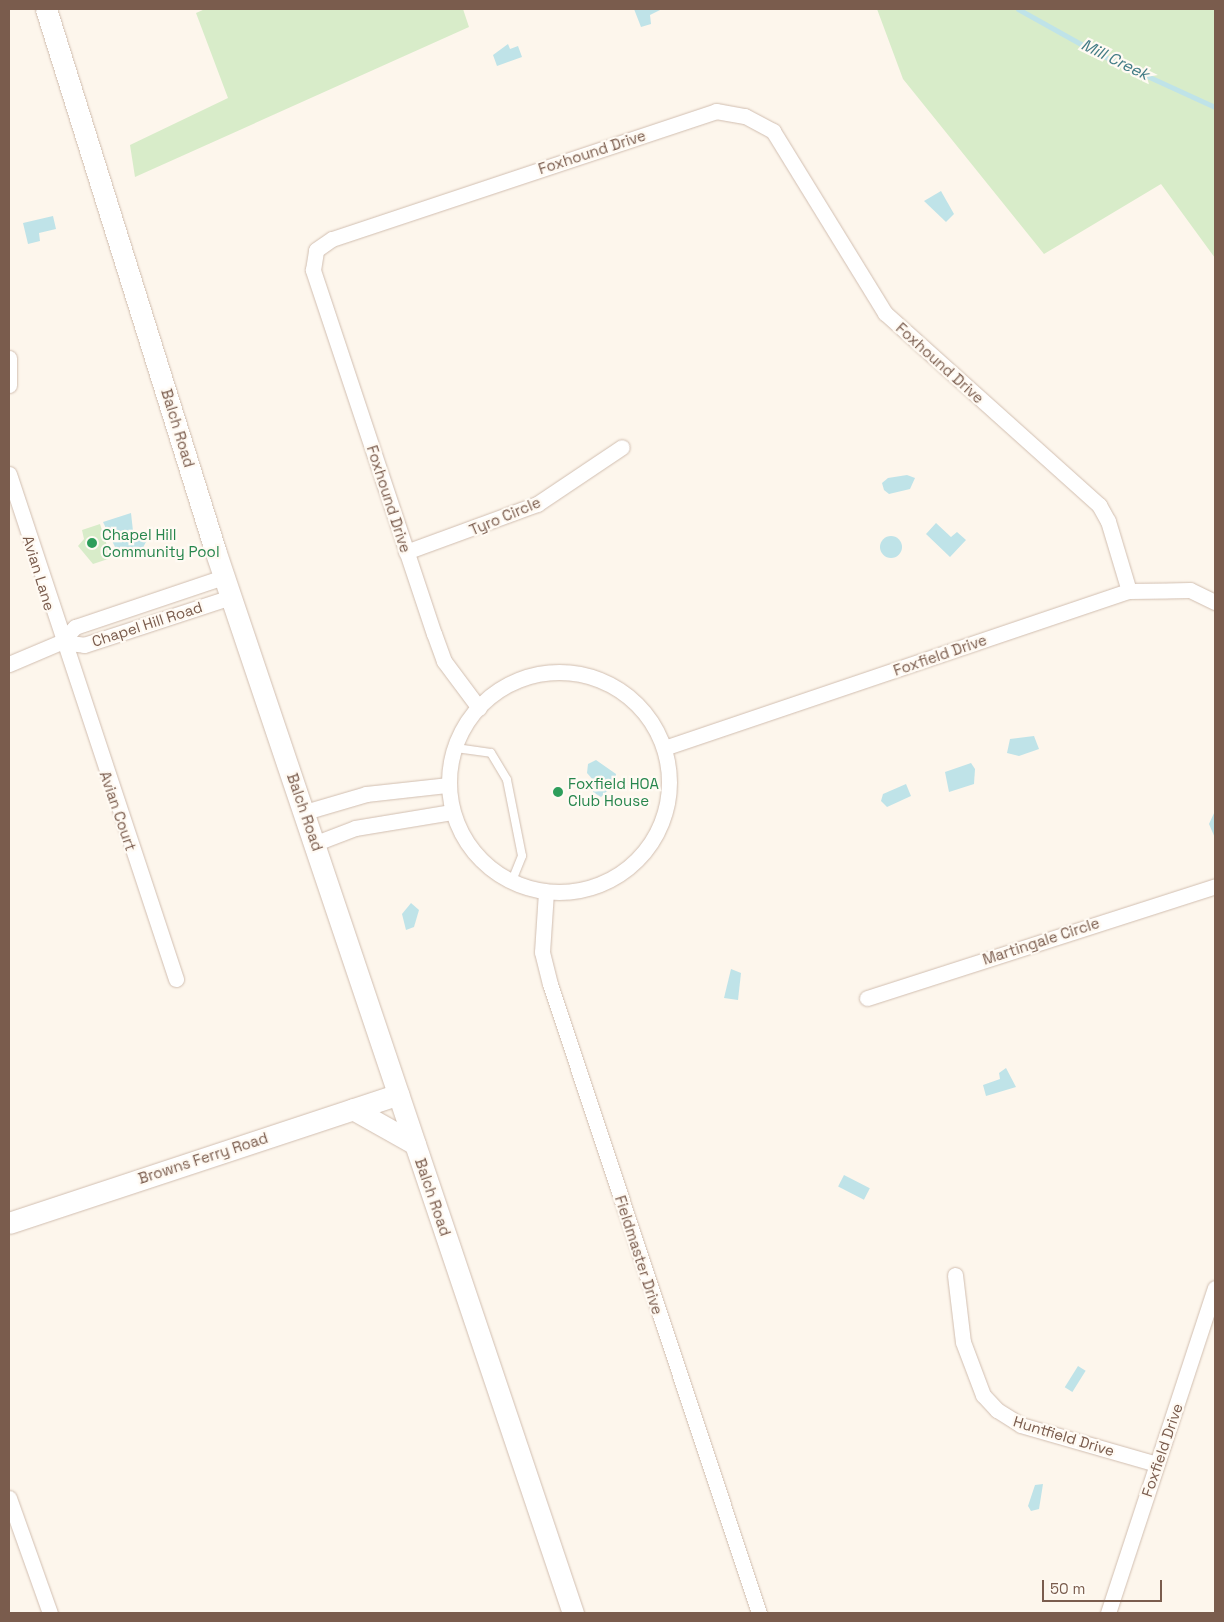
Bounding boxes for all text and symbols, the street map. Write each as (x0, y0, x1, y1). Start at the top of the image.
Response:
water label: Mill Creek (1078, 35, 1152, 85)
street label: Foxhound Drive (536, 126, 648, 178)
street label: Foxhound Drive (892, 319, 988, 407)
street label: Balch Road (158, 387, 198, 469)
street label: Foxhound Drive (363, 443, 415, 555)
street label: Tyro Circle (467, 493, 543, 539)
place label: Chapel Hill Community Pool (102, 525, 220, 560)
street label: Avian Lane (19, 533, 59, 613)
marker: Chapel Hill Community Pool (86, 537, 98, 549)
street label: Chapel Hill Road (90, 598, 204, 650)
street label: Foxfield Drive (891, 631, 989, 679)
street label: Avian Court (96, 769, 140, 853)
street label: Balch Road (283, 771, 327, 853)
place label: Foxfield HOA Club House (568, 774, 659, 809)
marker: Foxfield HOA Club House (552, 786, 564, 798)
street label: Martingale Circle (980, 914, 1102, 968)
street label: Browns Ferry Road (136, 1129, 270, 1187)
street label: Balch Road (411, 1156, 455, 1238)
street label: Fieldmaster Drive (611, 1193, 667, 1317)
street label: Foxfield Drive (1138, 1401, 1186, 1499)
street label: Huntfield Drive (1011, 1412, 1117, 1460)
scale bar (1044, 1570, 1164, 1602)
text: 50 m (1050, 1579, 1085, 1598)

